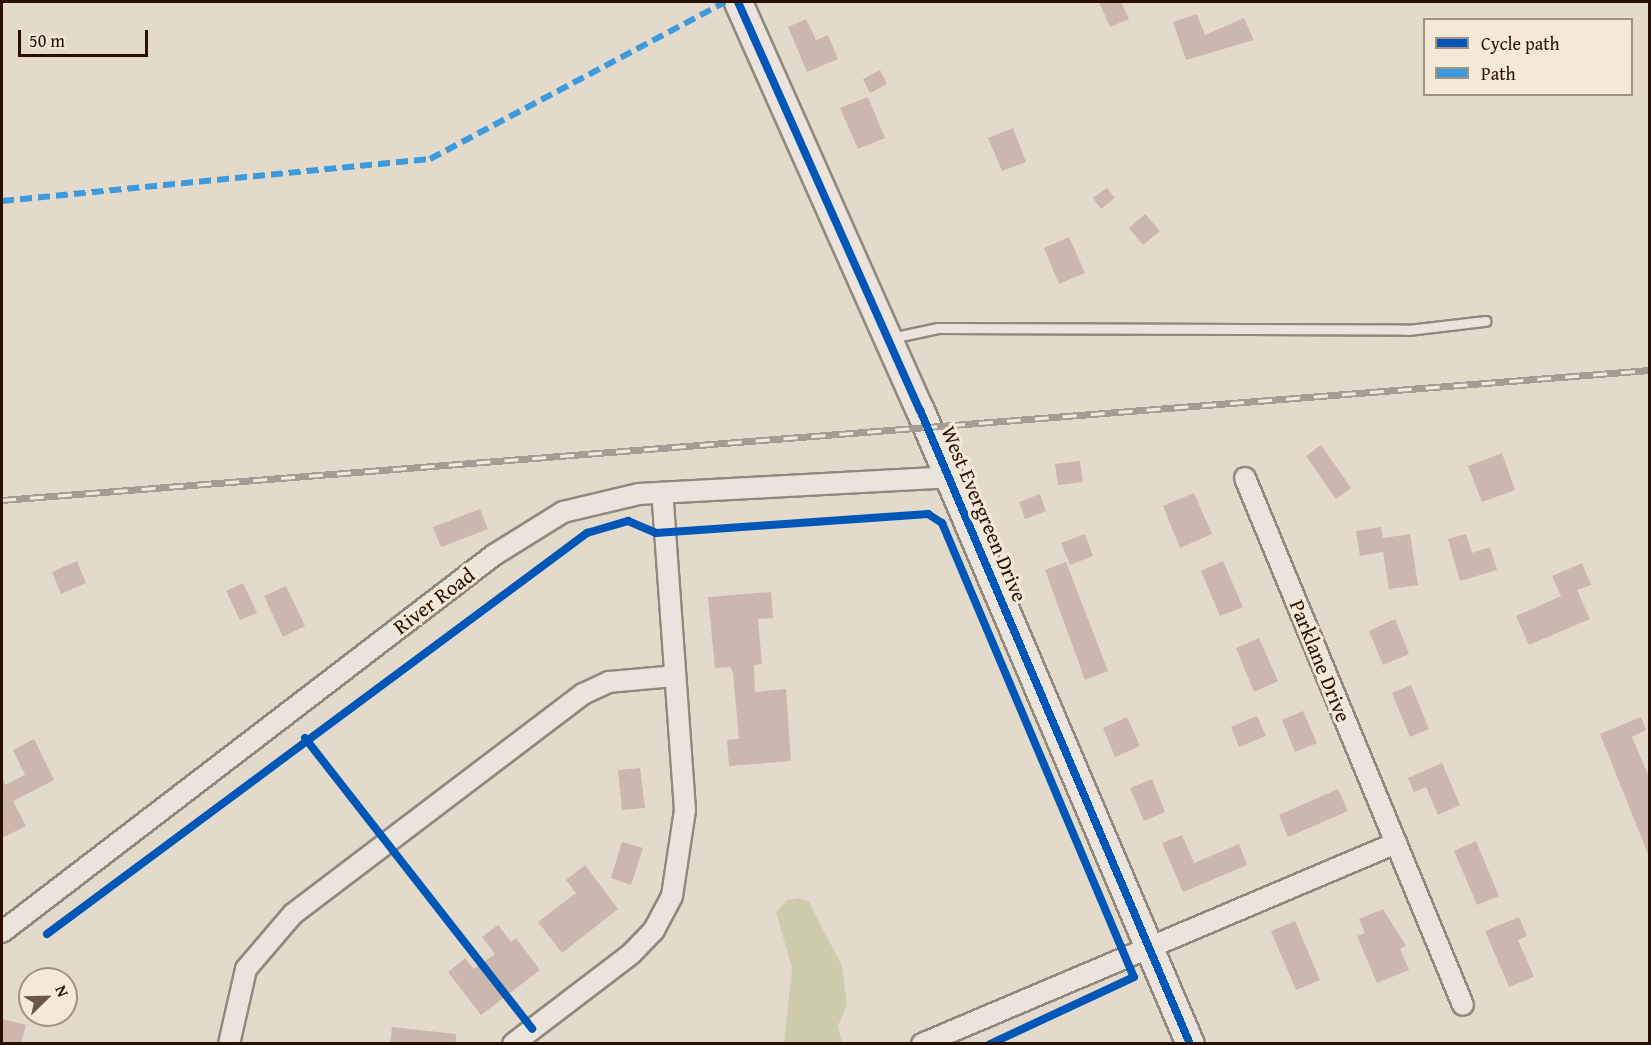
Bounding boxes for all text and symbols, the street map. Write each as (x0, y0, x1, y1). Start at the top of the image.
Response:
scale bar (21, 18, 152, 56)
legend (1423, 18, 1633, 96)
text: 50 m (29, 27, 65, 54)
text: Cycle path (1481, 30, 1560, 57)
text: Path (1481, 60, 1516, 87)
street label: West Evergreen Drive (936, 422, 1032, 606)
street label: River Road (388, 562, 480, 640)
street label: Parklane Drive (1284, 596, 1356, 726)
north arrow (18, 967, 78, 1027)
text: N (50, 981, 76, 1000)

